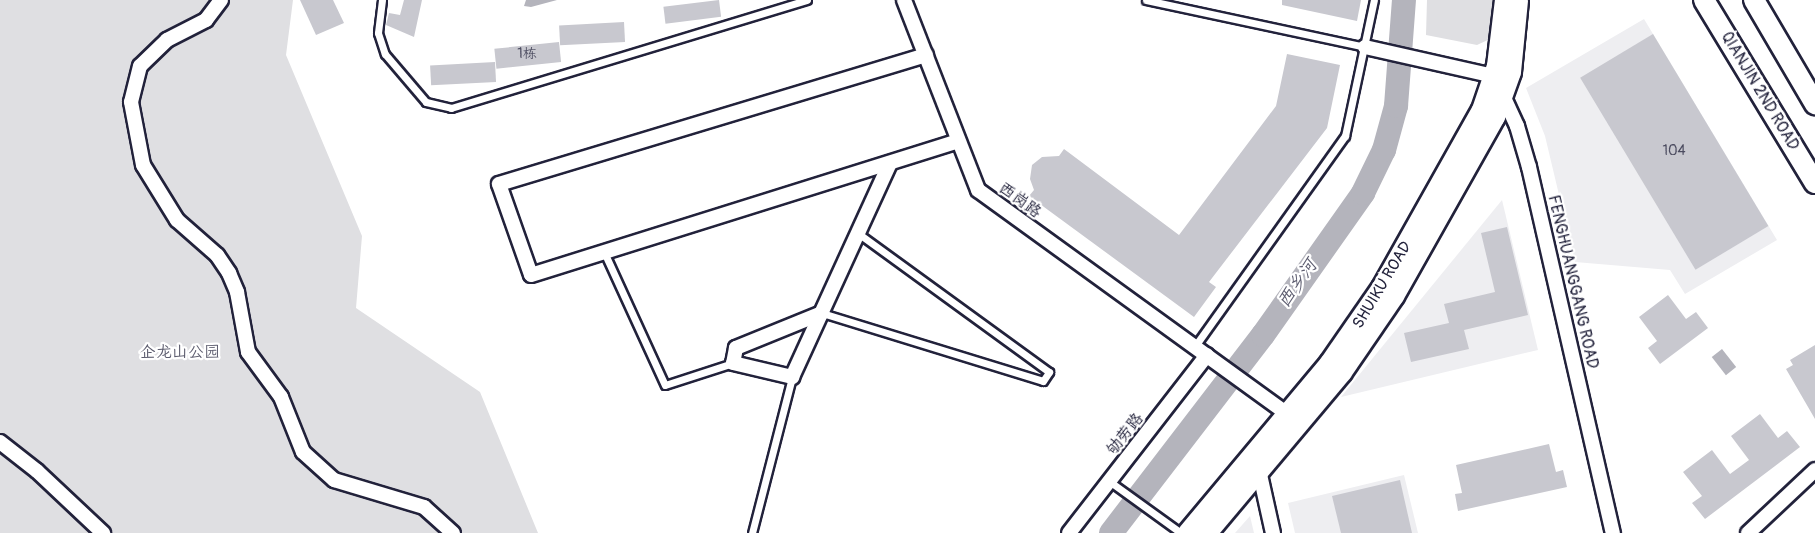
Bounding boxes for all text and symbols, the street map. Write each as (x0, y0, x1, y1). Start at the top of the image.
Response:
street label: QIANJIN 2ND ROAD (1717, 28, 1803, 154)
house number: 1栋 (517, 46, 537, 62)
house number: 104 (1662, 143, 1686, 159)
street label: 西岗路 (995, 178, 1045, 222)
street label: FENGHUANGGANG ROAD (1544, 193, 1602, 371)
street label: SHUIKU ROAD (1349, 238, 1415, 332)
water label: 西乡河 (1274, 256, 1322, 312)
park label: 企龙山公园 (140, 342, 220, 362)
street label: 劬劳路 (1103, 409, 1147, 459)

